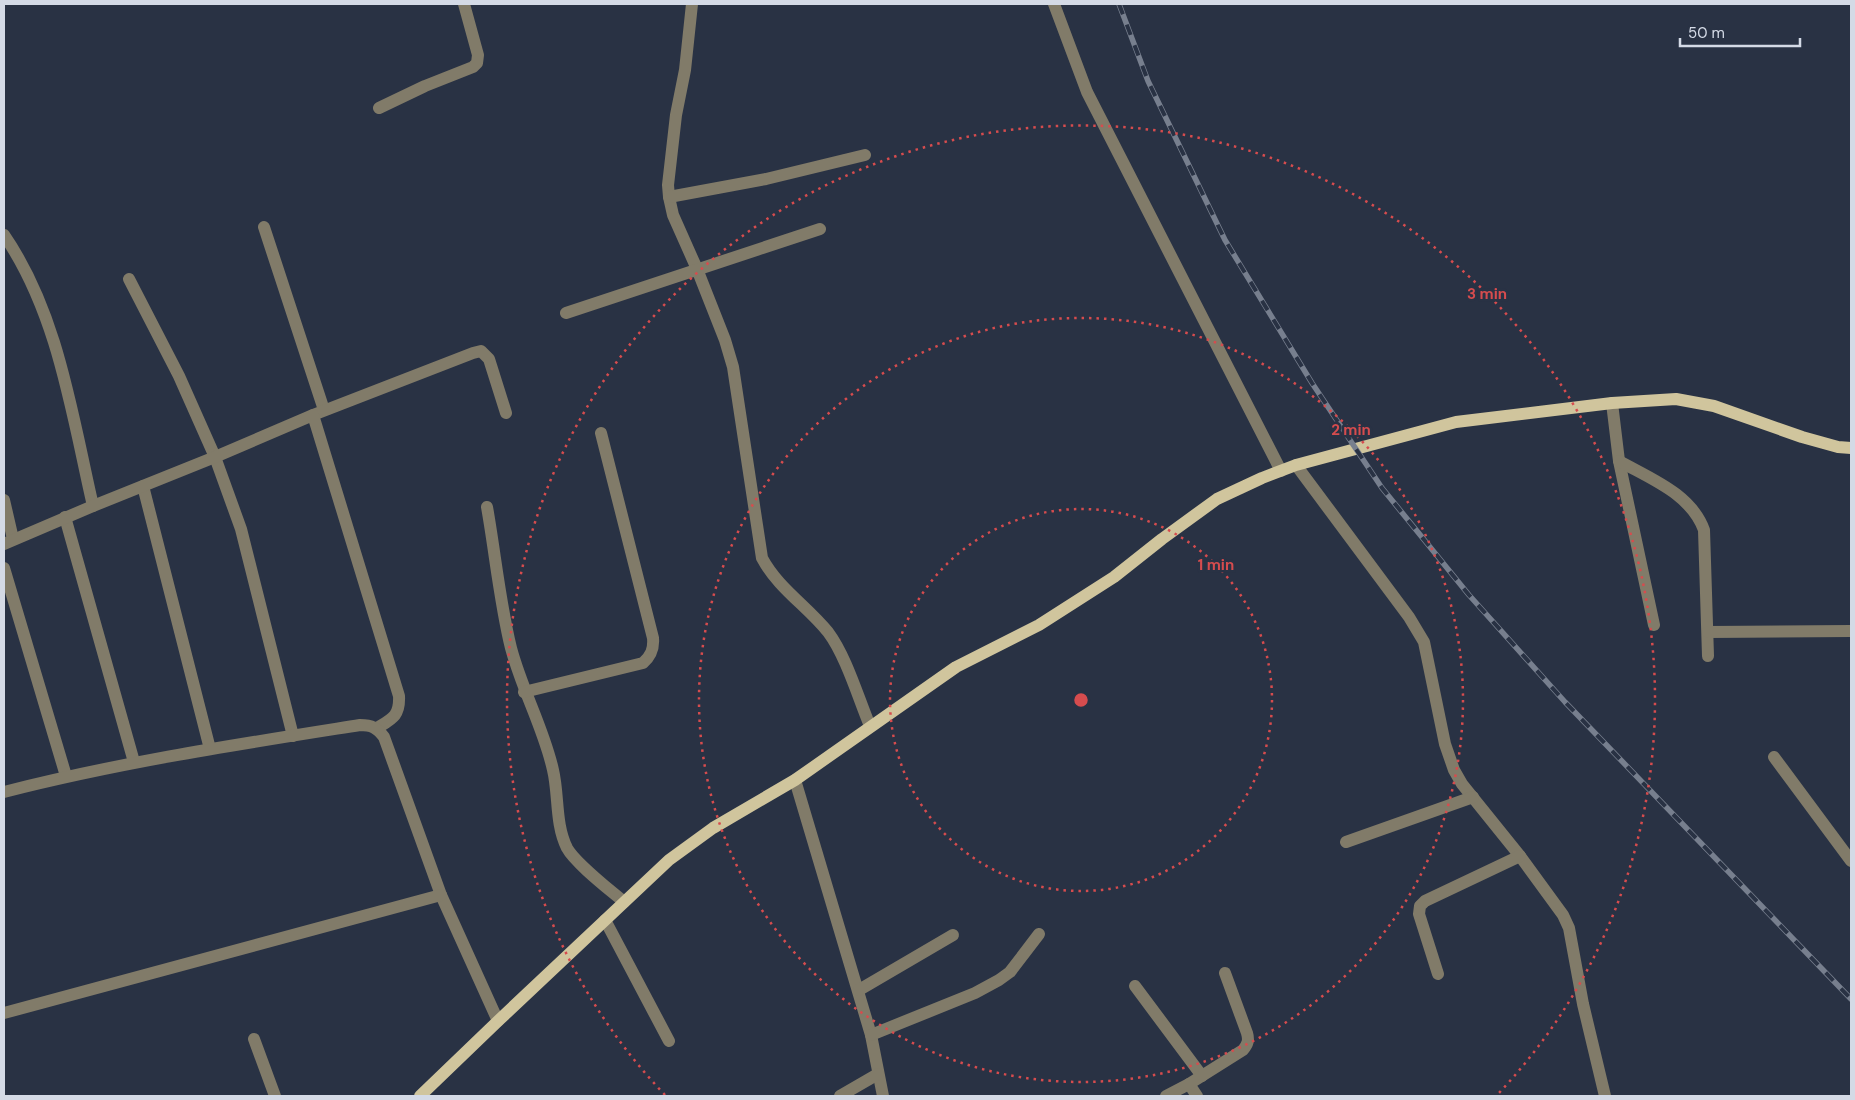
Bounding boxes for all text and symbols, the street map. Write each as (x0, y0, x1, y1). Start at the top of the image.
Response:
scale bar (1680, 15, 1800, 47)
text: 50 m (1688, 23, 1725, 43)
text: 3 min (1467, 284, 1507, 304)
text: 2 min (1331, 420, 1371, 440)
text: 1 min (1198, 555, 1234, 575)
centre of rings (1072, 691, 1090, 709)

